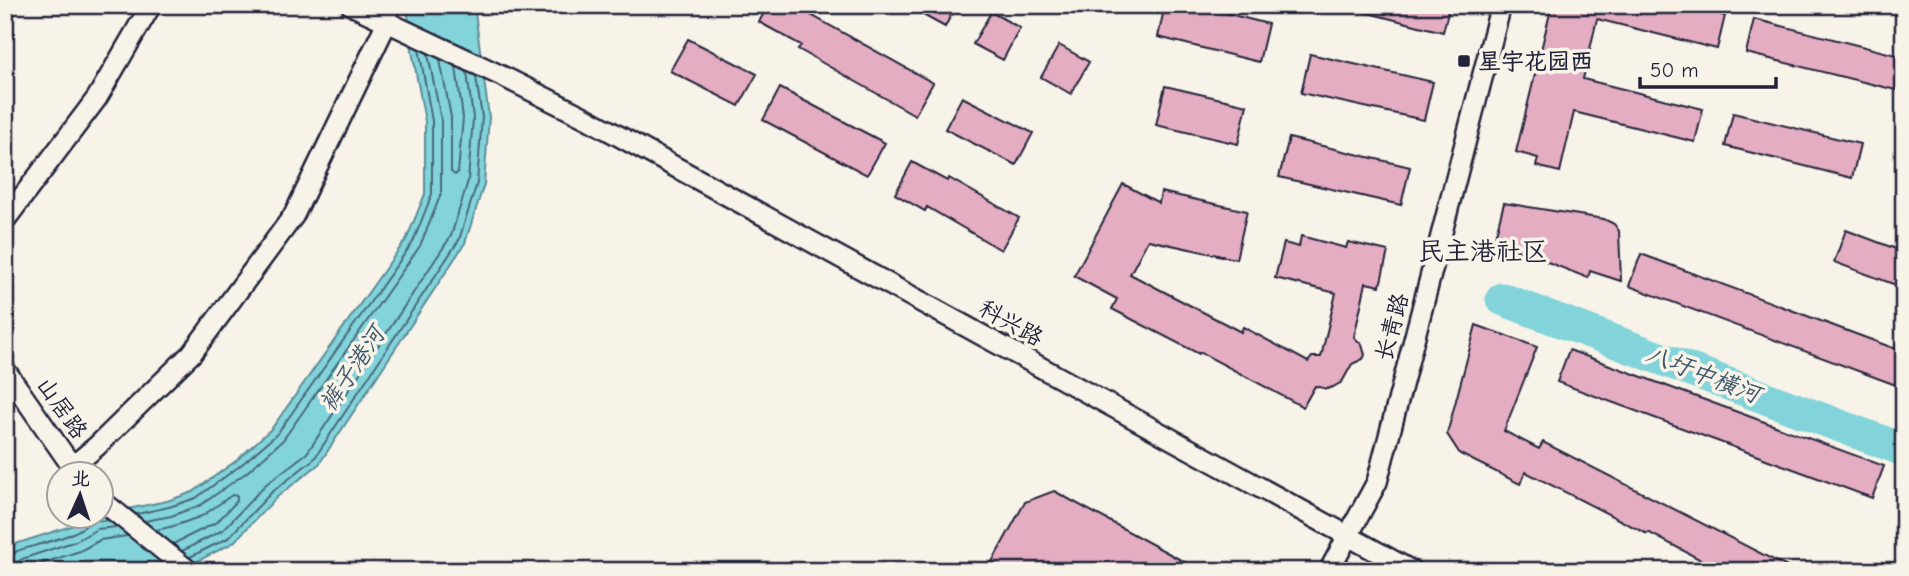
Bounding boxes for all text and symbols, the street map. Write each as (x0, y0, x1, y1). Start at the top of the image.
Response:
scale bar (1640, 46, 1776, 90)
place label: 星宇花园西 (1478, 48, 1593, 75)
marker: 星宇花园西 (1456, 53, 1472, 69)
text: 50 m (1650, 58, 1699, 82)
district label: 民主港社区 (1418, 237, 1548, 267)
street label: 长青路 (1370, 290, 1414, 364)
street label: 科兴路 (974, 294, 1048, 352)
water label: 裤子港河 (314, 318, 393, 417)
water label: 八圩中横河 (1642, 339, 1768, 410)
street label: 山居路 (31, 372, 93, 444)
north arrow (46, 461, 116, 530)
text: 北 (71, 468, 91, 491)

